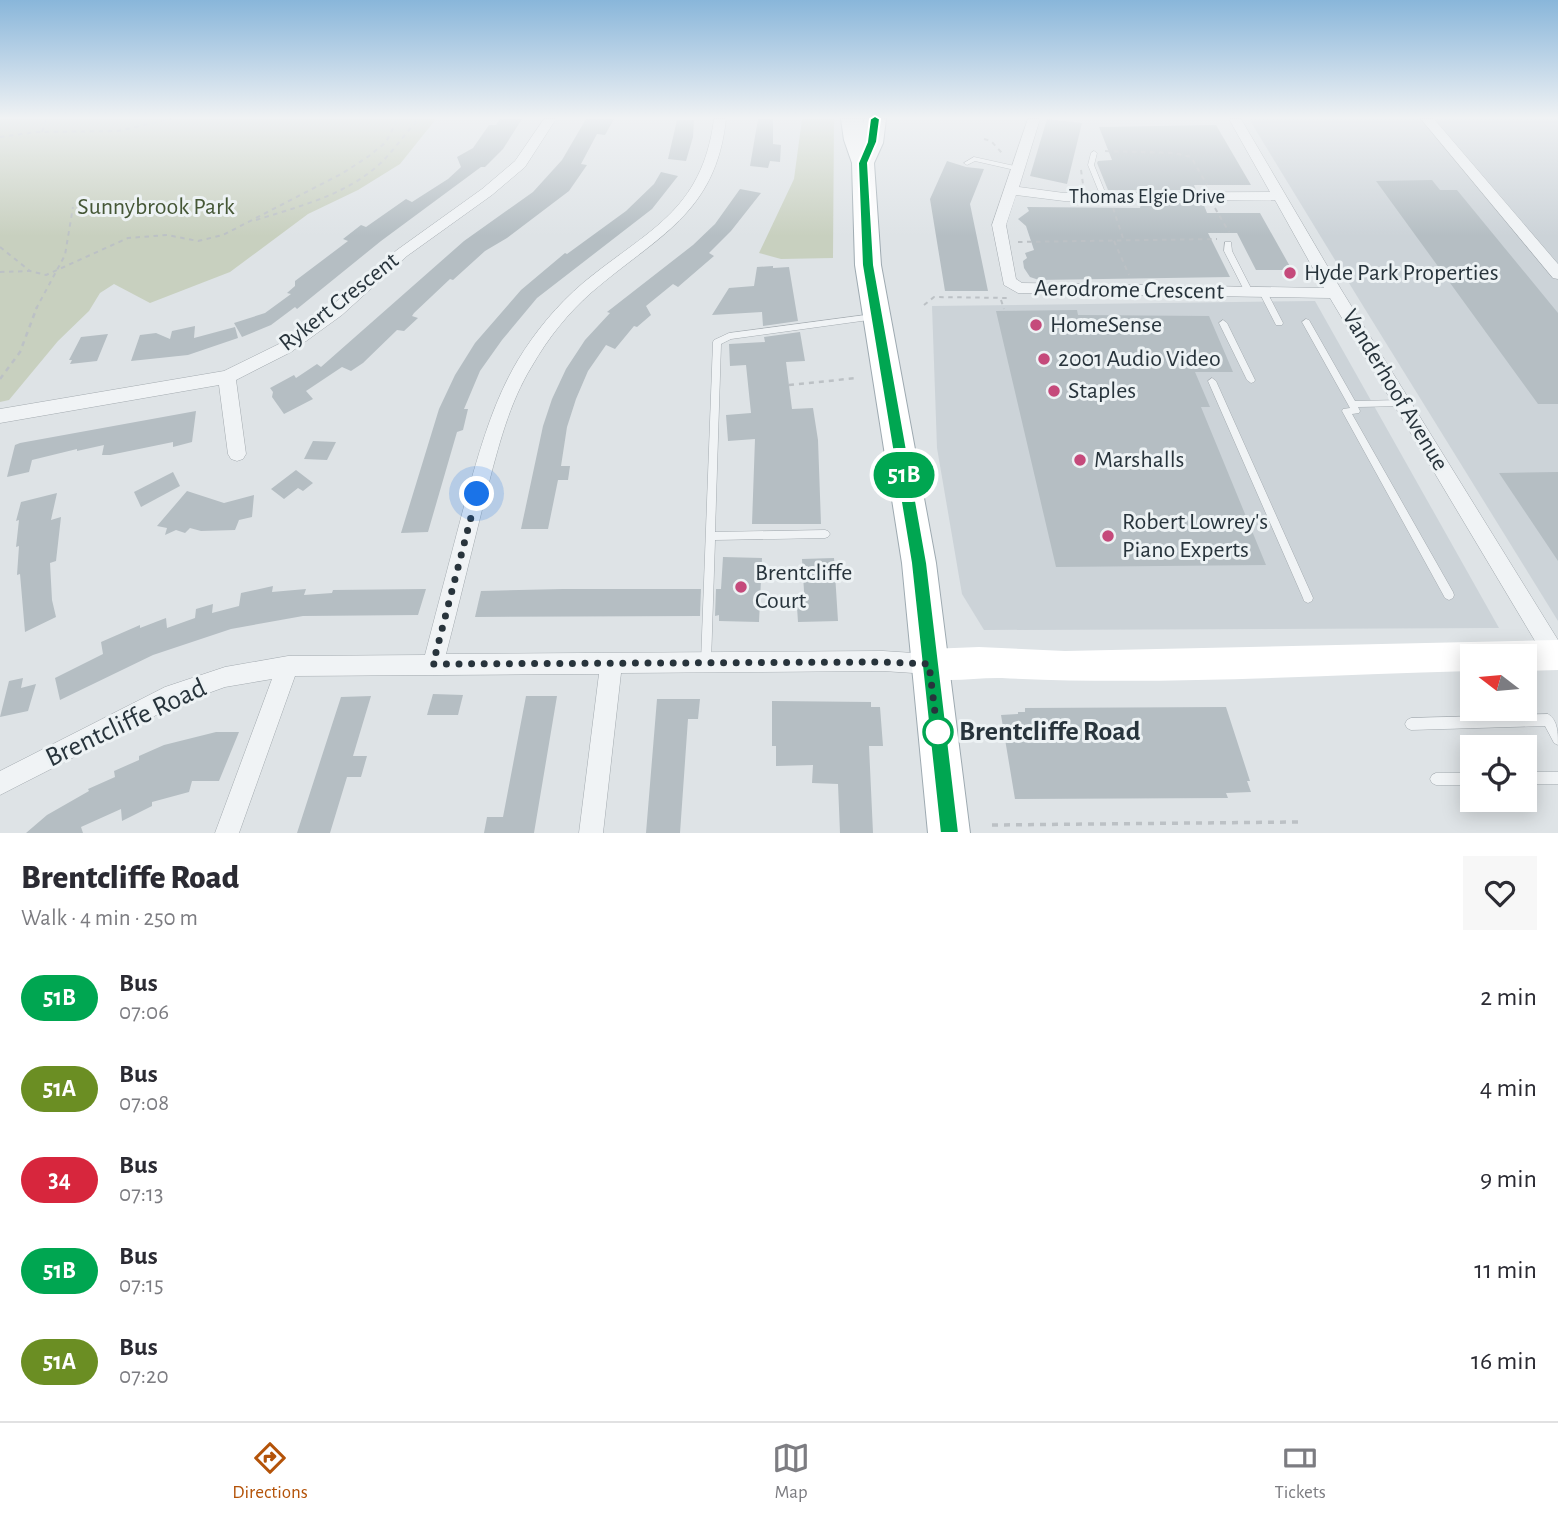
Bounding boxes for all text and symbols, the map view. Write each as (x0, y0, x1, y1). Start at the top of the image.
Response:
street label: Thomas Elgie Drive (1069, 186, 1225, 207)
park label: Sunnybrook Park (77, 195, 235, 219)
street label: Rykert Crescent (275, 248, 403, 356)
place label: Hyde Park Properties (1304, 261, 1499, 285)
marker: Hyde Park Properties (1282, 265, 1298, 281)
street label: Aerodrome Crescent (1034, 276, 1225, 304)
street label: Vanderhoof Avenue (1337, 305, 1453, 475)
place label: HomeSense (1050, 313, 1162, 337)
marker: HomeSense (1028, 317, 1044, 333)
place label: 2001 Audio Video (1058, 347, 1221, 371)
marker: 2001 Audio Video (1036, 351, 1052, 367)
place label: Staples (1068, 379, 1136, 403)
marker: Staples (1046, 383, 1062, 399)
place label: Marshalls (1094, 448, 1184, 472)
line badge: 51B (864, 452, 944, 498)
marker: Marshalls (1072, 452, 1088, 468)
text: 51B (888, 463, 920, 487)
your location (459, 476, 494, 511)
place label: Robert Lowrey's Piano Experts (1122, 510, 1268, 562)
marker: Robert Lowrey's Piano Experts (1100, 528, 1116, 544)
place label: Brentcliffe Court (755, 561, 852, 613)
marker: Brentcliffe Court (733, 579, 749, 595)
north arrow (1460, 644, 1536, 721)
map controls (1460, 644, 1537, 812)
street label: Brentcliffe Road (41, 674, 211, 772)
marker: Brentcliffe Road (923, 717, 953, 747)
place label: Brentcliffe Road (959, 718, 1141, 746)
button: locate (1460, 735, 1537, 812)
button: heart (1463, 856, 1537, 930)
text: Brentcliffe Road (21, 862, 239, 895)
text: Walk · 4 min · 250 m (21, 907, 198, 930)
text: Bus (119, 970, 158, 996)
text: 2 min (1480, 984, 1537, 1010)
text: 51B (43, 986, 76, 1010)
text: 07:06 (119, 1001, 169, 1024)
text: Bus (119, 1061, 158, 1087)
text: 4 min (1480, 1075, 1537, 1101)
text: 51A (43, 1077, 76, 1101)
text: 07:08 (119, 1092, 169, 1115)
text: Bus (119, 1152, 158, 1178)
text: 9 min (1480, 1166, 1537, 1192)
text: 34 (48, 1168, 71, 1192)
text: 07:13 (119, 1183, 163, 1206)
text: Bus (119, 1243, 158, 1269)
text: 11 min (1474, 1257, 1537, 1283)
text: 51B (43, 1259, 76, 1283)
text: 07:15 (119, 1274, 164, 1297)
text: Bus (119, 1334, 158, 1360)
text: 16 min (1471, 1348, 1537, 1374)
text: 51A (43, 1350, 76, 1374)
text: 07:20 (119, 1365, 169, 1388)
tab: Directions (232, 1439, 308, 1504)
tab: Map (772, 1439, 810, 1504)
tab: Tickets (1274, 1439, 1326, 1504)

